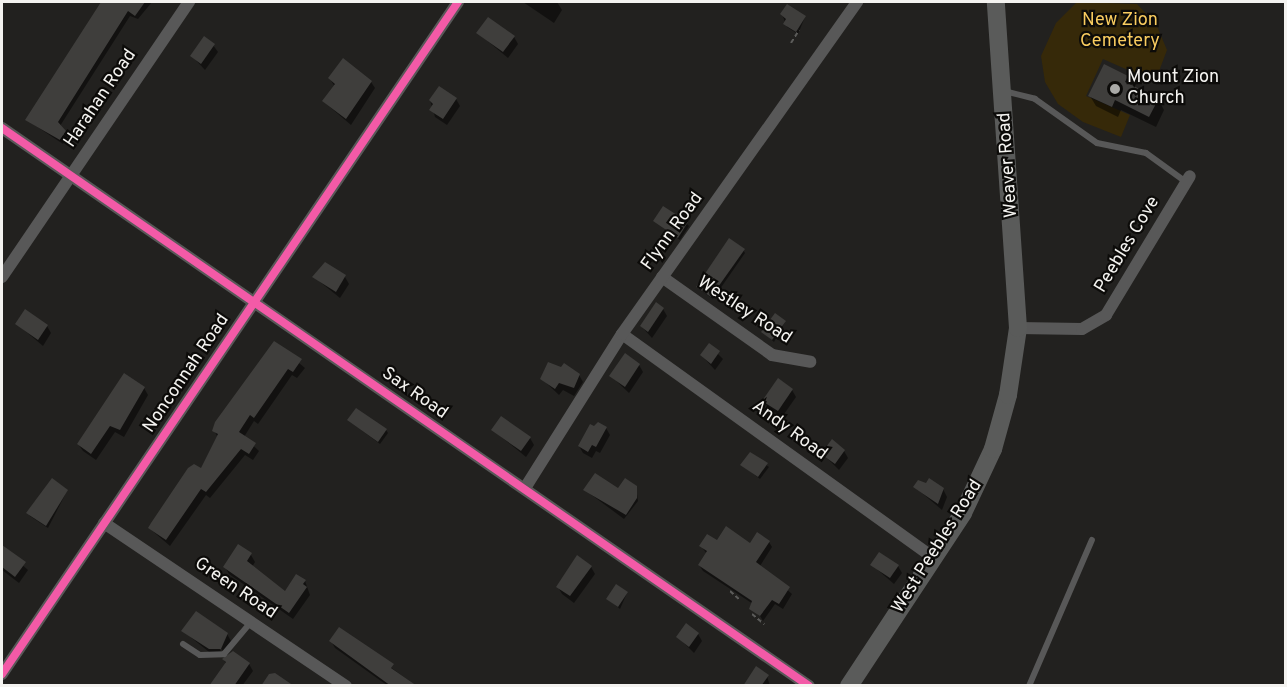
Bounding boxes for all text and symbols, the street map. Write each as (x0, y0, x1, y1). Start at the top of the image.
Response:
park label: New Zion Cemetery (1080, 11, 1160, 54)
street label: Harahan Road (60, 46, 142, 152)
place label: Mount Zion Church (1127, 68, 1219, 110)
marker: Mount Zion Church (1108, 82, 1122, 96)
street label: Weaver Road (995, 112, 1023, 218)
street label: Flynn Road (638, 189, 708, 275)
street label: Peebles Cove (1091, 193, 1165, 297)
street label: Westley Road (693, 272, 795, 350)
street label: Nonconnah Road (139, 311, 235, 437)
street label: Sax Road (377, 363, 451, 425)
street label: Andy Road (747, 396, 831, 466)
street label: West Peebles Road (888, 476, 988, 618)
street label: Green Road (190, 554, 280, 624)

